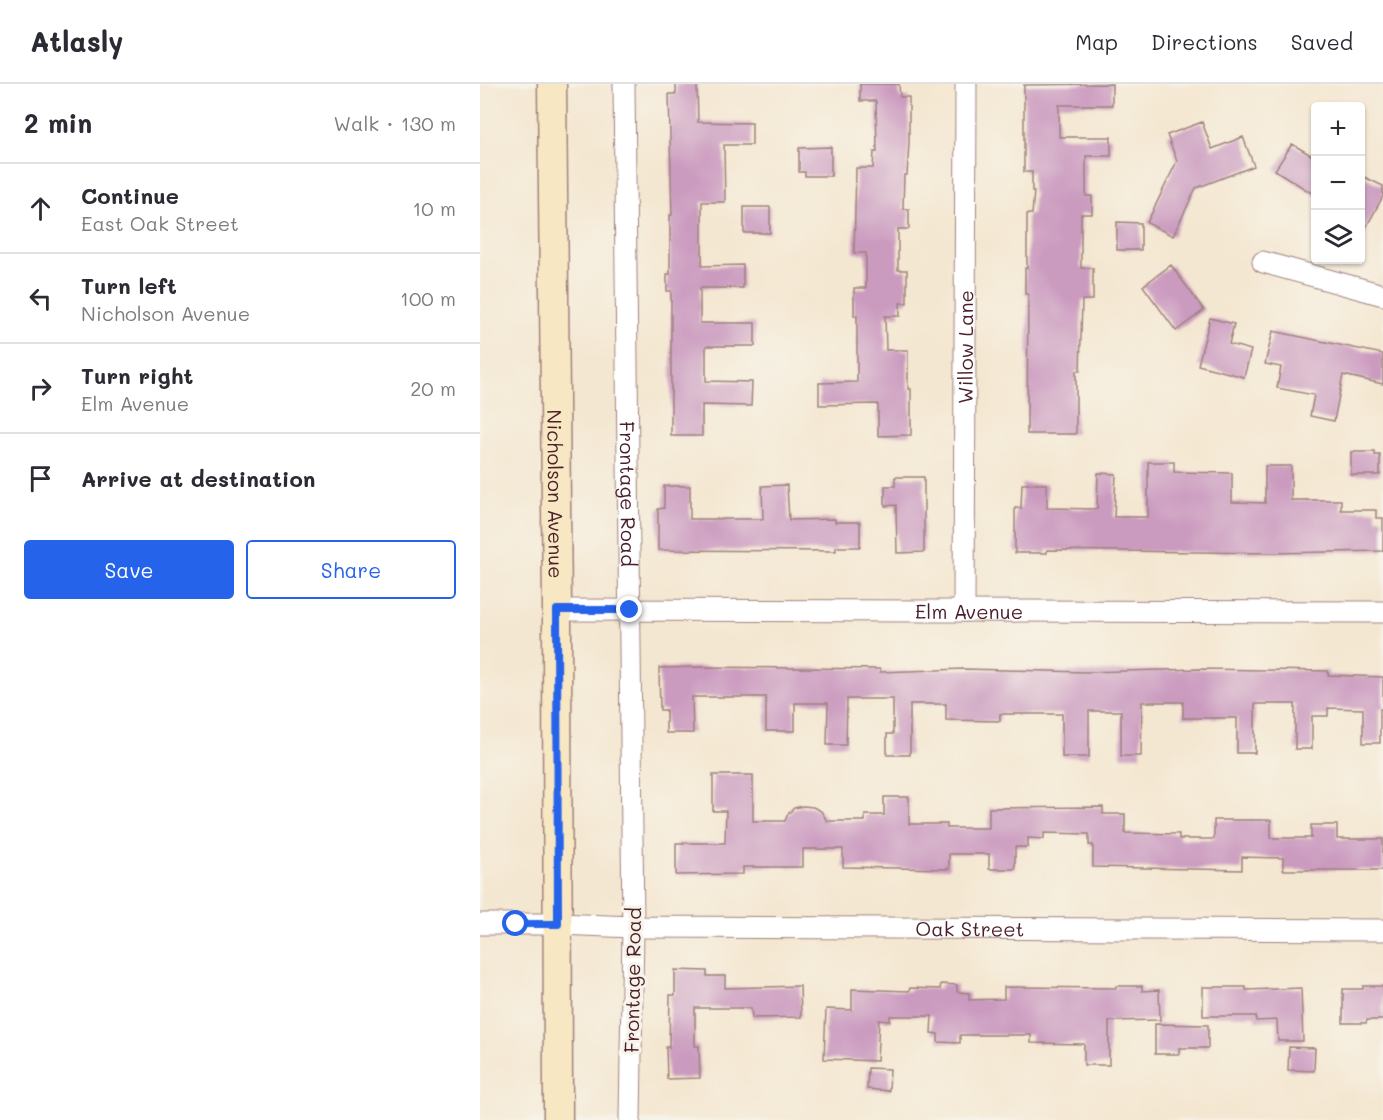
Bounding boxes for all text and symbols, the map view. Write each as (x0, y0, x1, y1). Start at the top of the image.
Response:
text: Atlasly (30, 23, 124, 59)
text: Map (1075, 28, 1118, 55)
text: Directions (1151, 28, 1258, 55)
text: Saved (1291, 28, 1353, 55)
map controls (1311, 102, 1365, 264)
button: + (1311, 102, 1365, 156)
text: 2 min (24, 106, 92, 140)
text: Walk · 130 m (333, 110, 456, 136)
button: − (1311, 156, 1365, 210)
text: Continue (81, 181, 179, 210)
icon: ahead (24, 192, 57, 225)
text: 10 m (412, 195, 456, 221)
text: East Oak Street (81, 210, 239, 236)
button: layers (1311, 210, 1365, 264)
text: Turn left (81, 271, 177, 300)
icon: left (24, 282, 57, 315)
text: 100 m (400, 285, 456, 311)
street label: Willow Lane (952, 290, 978, 404)
text: Nicholson Avenue (81, 300, 250, 326)
text: Turn right (81, 361, 193, 390)
icon: right (24, 372, 57, 405)
text: 20 m (410, 375, 456, 401)
text: Elm Avenue (81, 390, 189, 416)
street label: Nicholson Avenue (542, 409, 570, 579)
street label: Frontage Road (615, 421, 642, 567)
icon: arrive (24, 462, 57, 495)
text: Arrive at destination (81, 464, 316, 493)
button: Save (24, 540, 234, 599)
button: Share (246, 540, 456, 599)
route end (616, 596, 642, 622)
street label: Elm Avenue (915, 598, 1023, 624)
street label: Frontage Road (618, 907, 646, 1053)
route start (502, 910, 528, 936)
street label: Oak Street (915, 915, 1025, 942)

